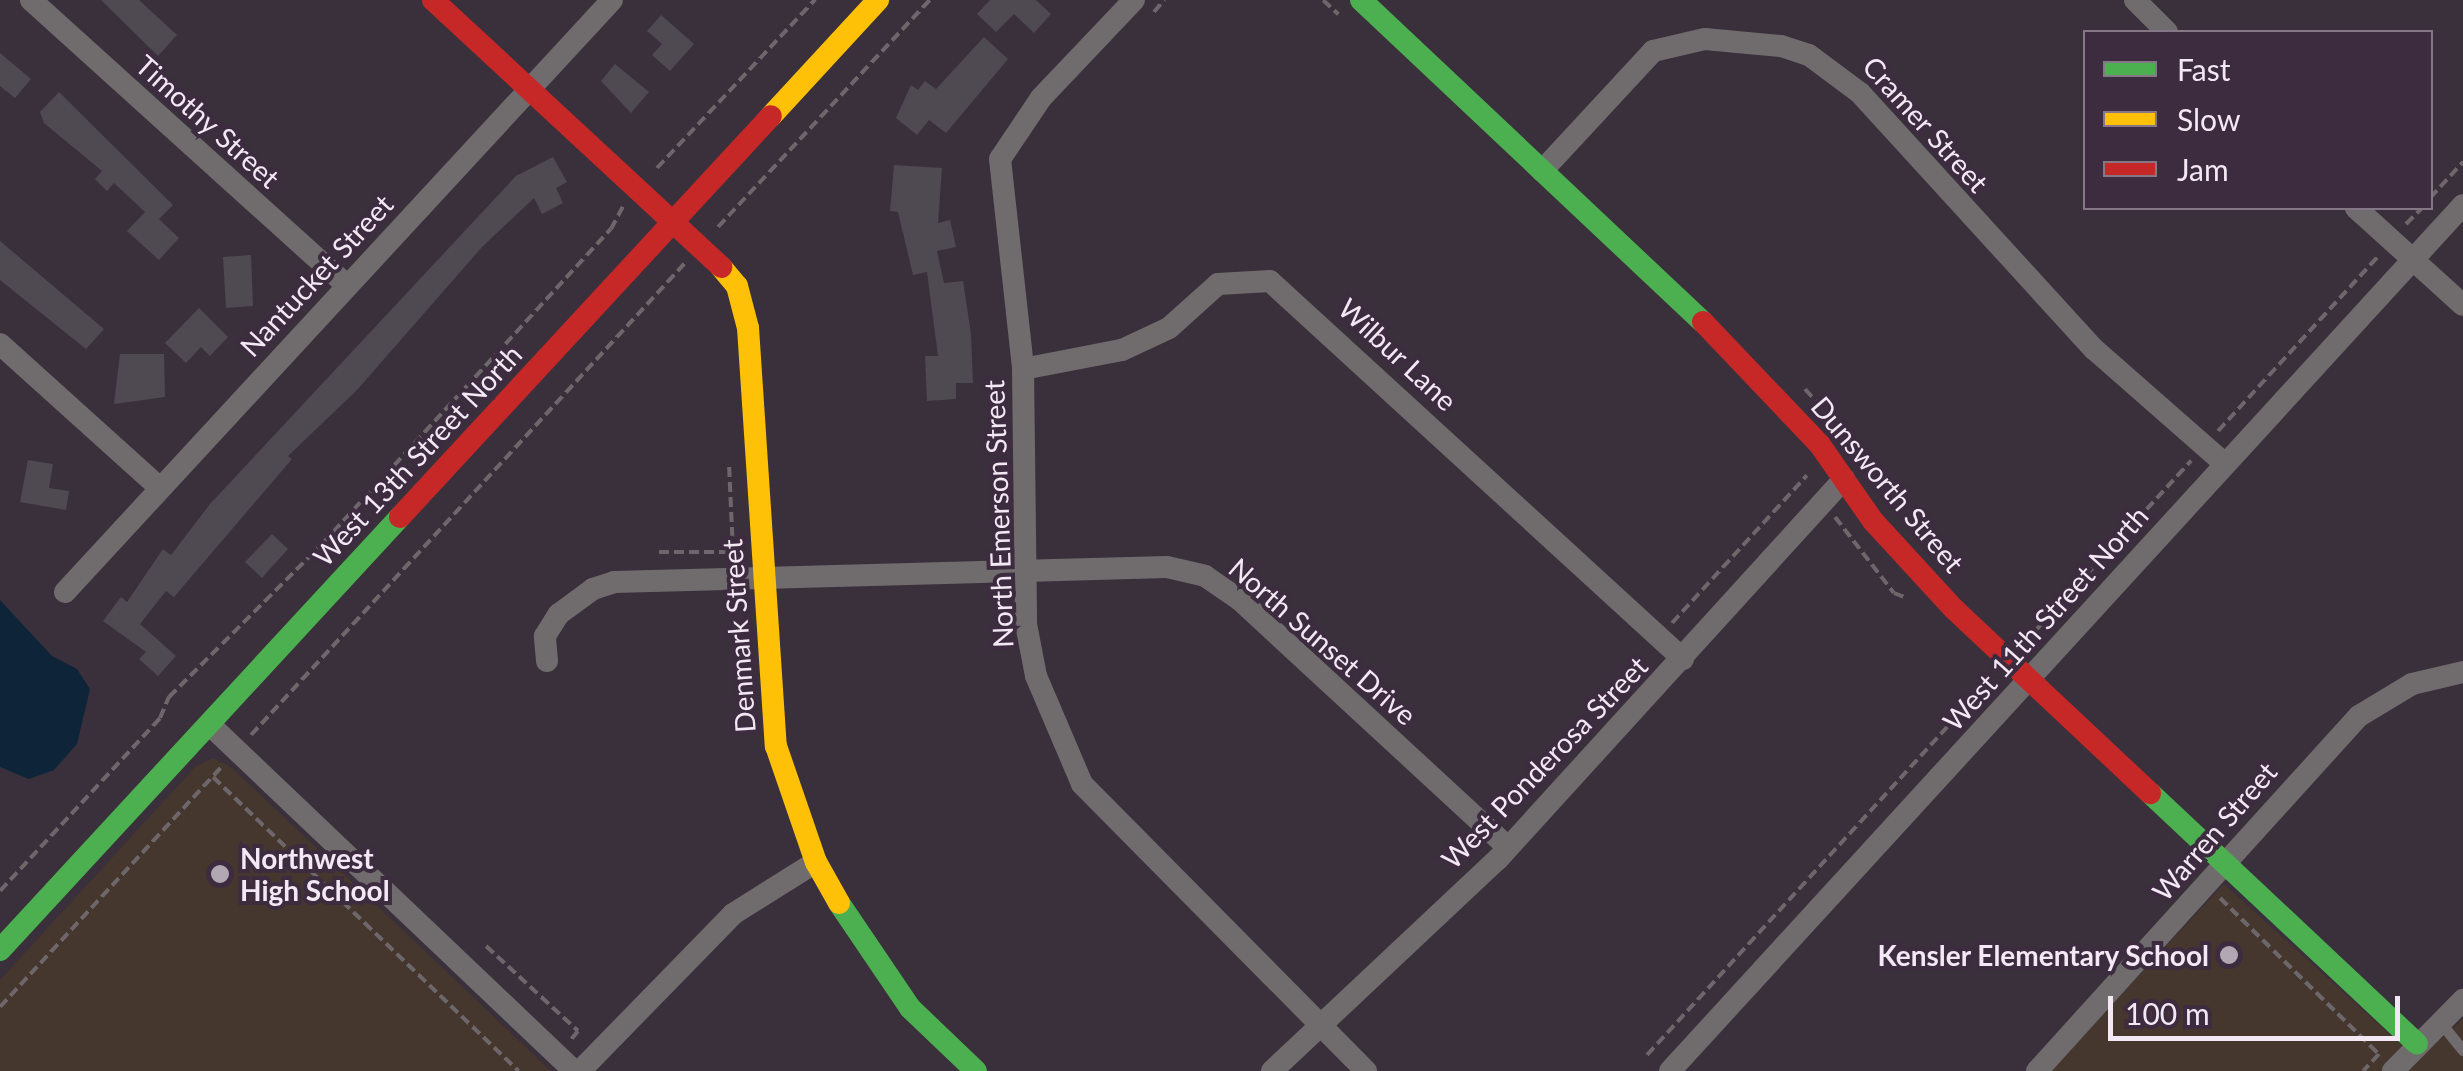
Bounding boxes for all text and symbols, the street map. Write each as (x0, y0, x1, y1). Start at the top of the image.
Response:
legend (2083, 30, 2433, 210)
street label: Timothy Street (129, 47, 287, 195)
street label: Cramer Street (1856, 49, 1996, 199)
text: Fast (2177, 51, 2231, 87)
text: Slow (2177, 101, 2240, 137)
text: Jam (2177, 151, 2229, 187)
street label: Nantucket Street (233, 187, 399, 363)
street label: Wilbur Lane (1332, 291, 1464, 417)
street label: West 13th Street North (306, 337, 528, 573)
street label: North Emerson Street (977, 379, 1019, 649)
street label: Dunsworth Street (1805, 389, 1971, 579)
street label: West 11th Street North (1935, 499, 2155, 737)
street label: Denmark Street (714, 538, 762, 734)
street label: North Sunset Drive (1223, 551, 1423, 731)
street label: West Ponderosa Street (1434, 649, 1654, 875)
street label: Warren Street (2145, 755, 2283, 907)
place label: Northwest High School (240, 841, 390, 907)
marker: Northwest High School (209, 863, 231, 885)
place label: Kensler Elementary School (1876, 938, 2209, 972)
marker: Kensler Elementary School (2218, 944, 2240, 966)
scale bar (2113, 976, 2406, 1038)
text: 100 m (2125, 995, 2210, 1031)

